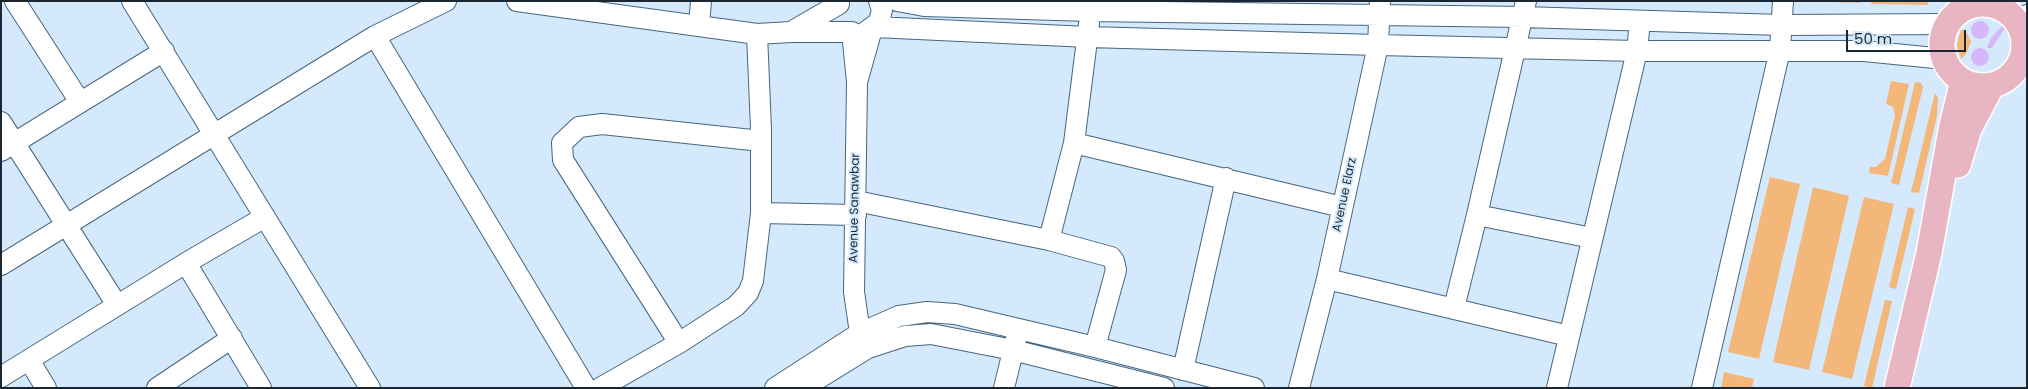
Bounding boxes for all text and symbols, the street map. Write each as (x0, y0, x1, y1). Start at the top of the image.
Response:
scale bar (1848, 20, 1968, 52)
text: 50 m (1854, 28, 1892, 49)
street label: Avenue Sanawbar (847, 153, 863, 263)
street label: Avenue Elarz (1330, 157, 1360, 233)

